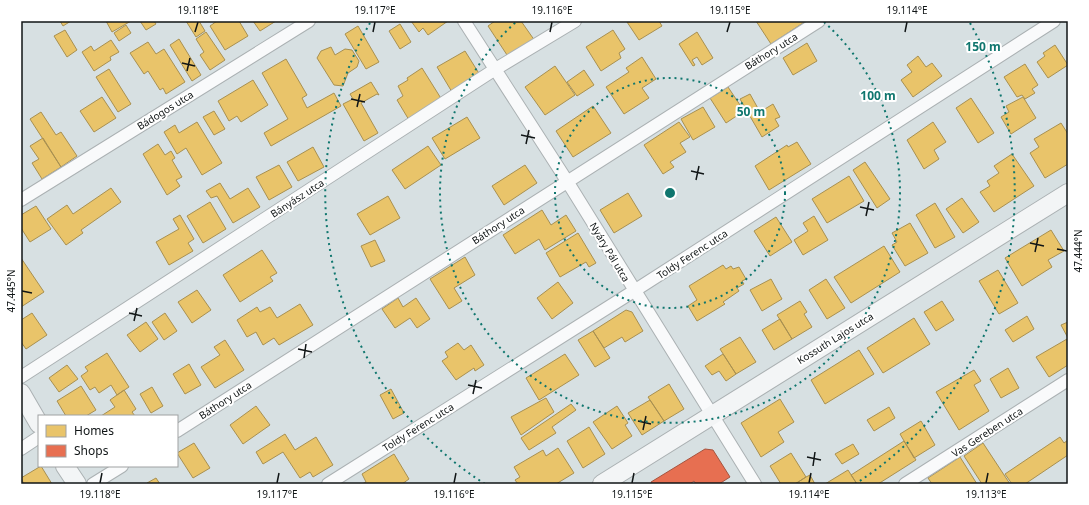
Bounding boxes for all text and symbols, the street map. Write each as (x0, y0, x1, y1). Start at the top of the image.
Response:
text: 19.118°E (177, 3, 219, 17)
text: 19.117°E (354, 3, 396, 17)
text: 19.116°E (531, 3, 573, 17)
text: 19.115°E (709, 3, 751, 17)
text: 19.114°E (886, 3, 928, 17)
street label: Báthory utca (742, 29, 800, 73)
text: 150 m (965, 38, 1001, 55)
street label: Bádogos utca (134, 87, 196, 133)
text: 100 m (860, 87, 896, 104)
text: 50 m (737, 103, 765, 120)
street label: Bányász utca (267, 175, 327, 221)
centre of rings (663, 186, 677, 200)
street label: Báthory utca (469, 203, 527, 247)
street label: Nyáry Pál utca (587, 220, 633, 284)
street label: Toldy Ferenc utca (654, 226, 730, 282)
text: 47.444°N (1071, 229, 1085, 273)
text: 47.445°N (4, 269, 18, 313)
street label: Kossuth Lajos utca (794, 309, 876, 367)
street label: Báthory utca (196, 378, 254, 422)
street label: Toldy Ferenc utca (380, 399, 456, 455)
street label: Vas Gereben utca (949, 404, 1025, 460)
legend (38, 415, 178, 467)
text: Homes (74, 422, 114, 439)
text: Shops (74, 442, 109, 459)
text: 19.118°E (79, 487, 121, 501)
text: 19.117°E (256, 487, 298, 501)
text: 19.116°E (433, 487, 475, 501)
text: 19.115°E (611, 487, 653, 501)
text: 19.114°E (788, 487, 830, 501)
text: 19.113°E (965, 487, 1007, 501)

